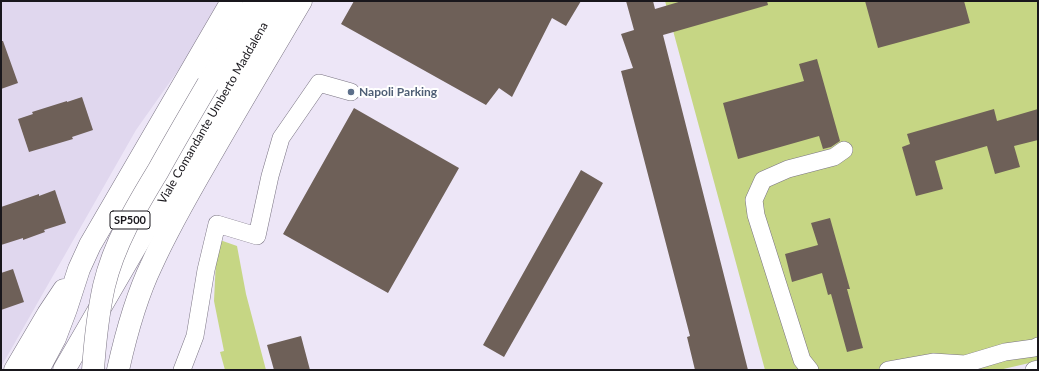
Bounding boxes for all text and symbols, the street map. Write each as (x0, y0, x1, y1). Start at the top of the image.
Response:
street label: Viale Comandante Umberto Maddalena (155, 19, 271, 207)
place label: Napoli Parking (359, 85, 437, 99)
marker: Napoli Parking (346, 87, 356, 97)
road number: SP500 (110, 211, 150, 229)

